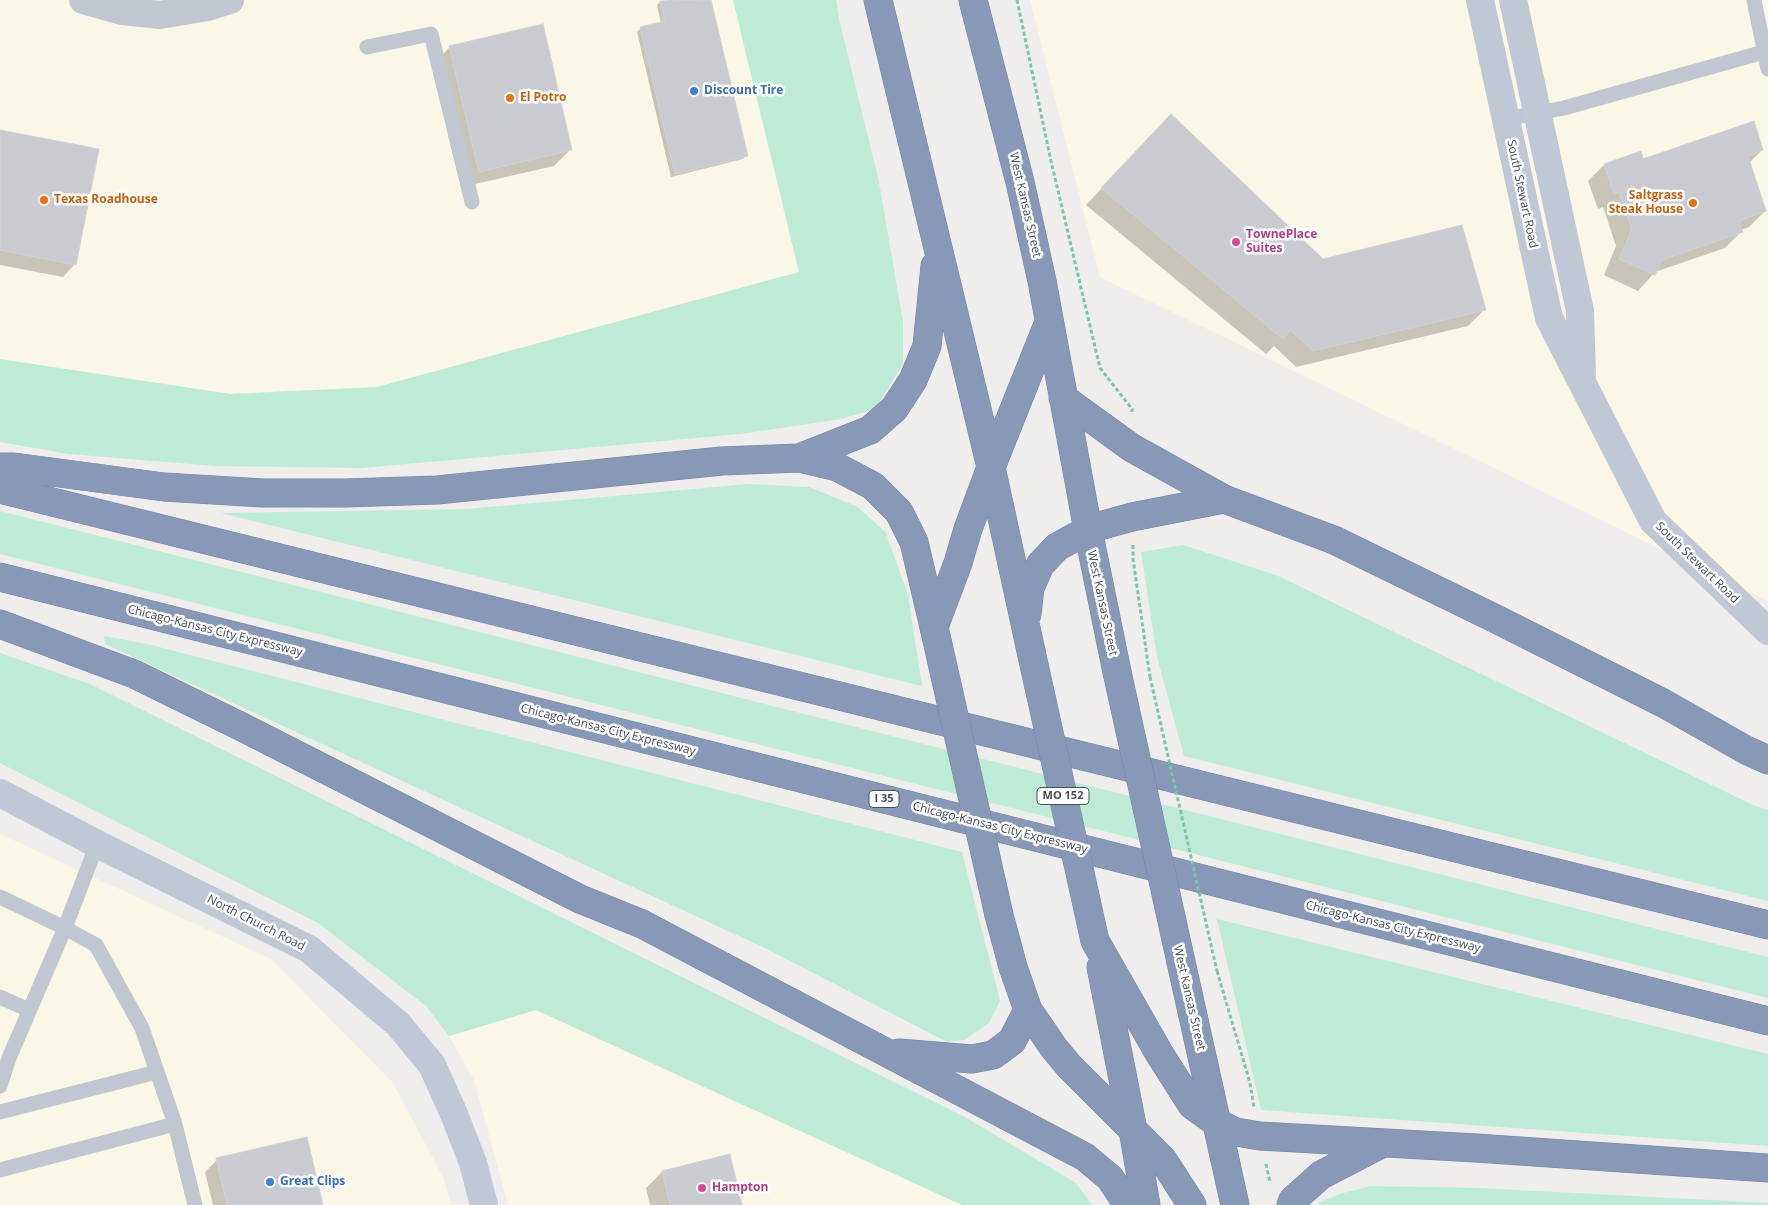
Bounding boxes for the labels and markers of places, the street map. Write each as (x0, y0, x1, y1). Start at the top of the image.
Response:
place label: Discount Tire (704, 84, 783, 98)
marker: Discount Tire (688, 85, 700, 97)
place label: El Potro (520, 91, 567, 105)
marker: El Potro (504, 92, 516, 104)
place label: Saltgrass Steak House (1609, 189, 1683, 217)
place label: Texas Roadhouse (54, 193, 158, 207)
marker: Texas Roadhouse (38, 194, 50, 206)
marker: Saltgrass Steak House (1687, 197, 1699, 209)
place label: TownePlace Suites (1246, 228, 1317, 256)
marker: TownePlace Suites (1230, 236, 1242, 248)
place label: Great Clips (280, 1175, 345, 1189)
marker: Great Clips (264, 1176, 276, 1188)
place label: Hampton (712, 1181, 768, 1195)
marker: Hampton (696, 1182, 708, 1194)

